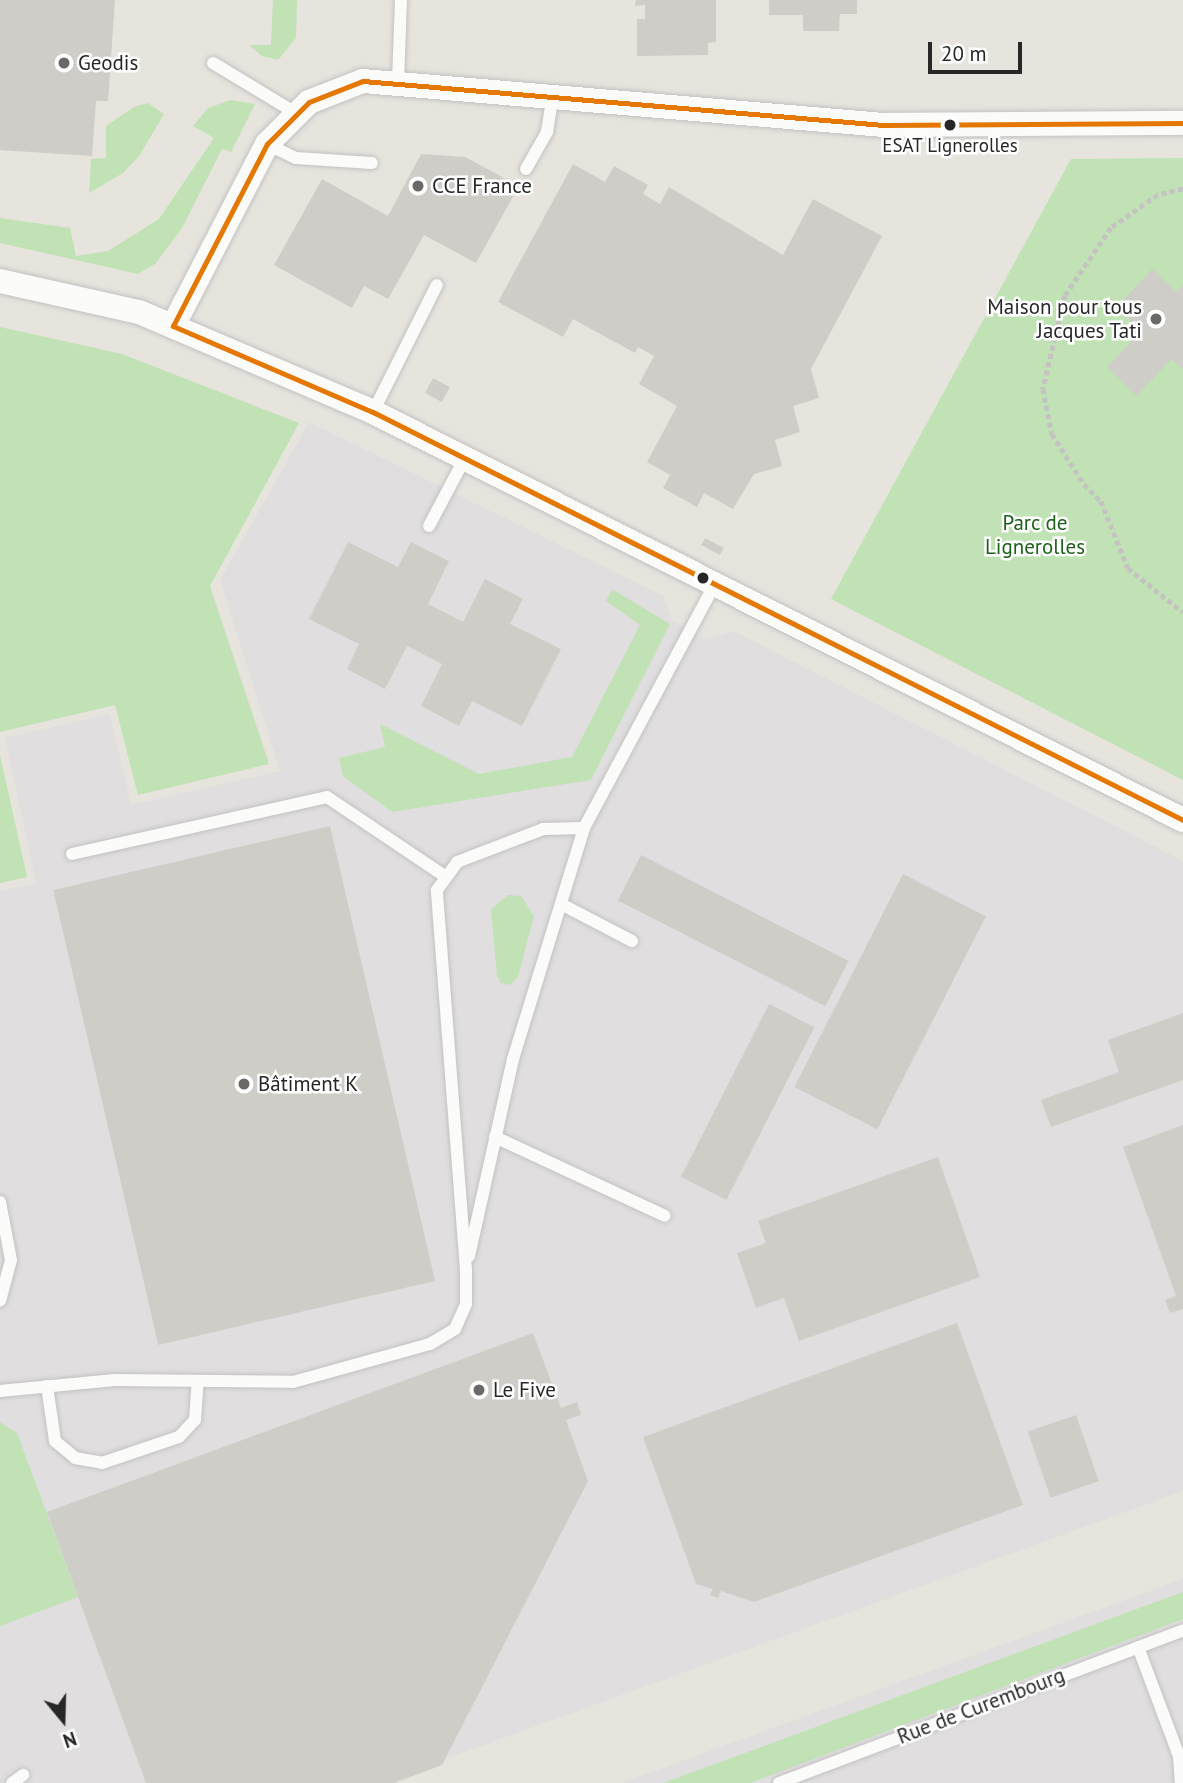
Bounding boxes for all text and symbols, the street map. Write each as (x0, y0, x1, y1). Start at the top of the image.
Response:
scale bar (931, 28, 1026, 72)
text: 20 m (941, 40, 987, 67)
place label: Geodis (78, 50, 138, 76)
marker: Geodis (56, 55, 72, 71)
marker: ESAT Lignerolles (943, 118, 957, 132)
place label: ESAT Lignerolles (882, 135, 1018, 157)
place label: CCE France (432, 173, 532, 199)
marker: CCE France (410, 178, 426, 194)
place label: Maison pour tous Jacques Tati (987, 294, 1142, 344)
marker: Maison pour tous Jacques Tati (1148, 311, 1164, 327)
park label: Parc de Lignerolles (985, 510, 1085, 560)
unlabelled marker (696, 571, 710, 585)
place label: Bâtiment K (258, 1071, 358, 1097)
marker: Bâtiment K (236, 1076, 252, 1092)
place label: Le Five (493, 1377, 556, 1403)
marker: Le Five (471, 1382, 487, 1398)
street label: Rue de Curembourg (894, 1662, 1068, 1750)
north arrow (28, 1685, 98, 1755)
text: N (60, 1726, 80, 1753)

